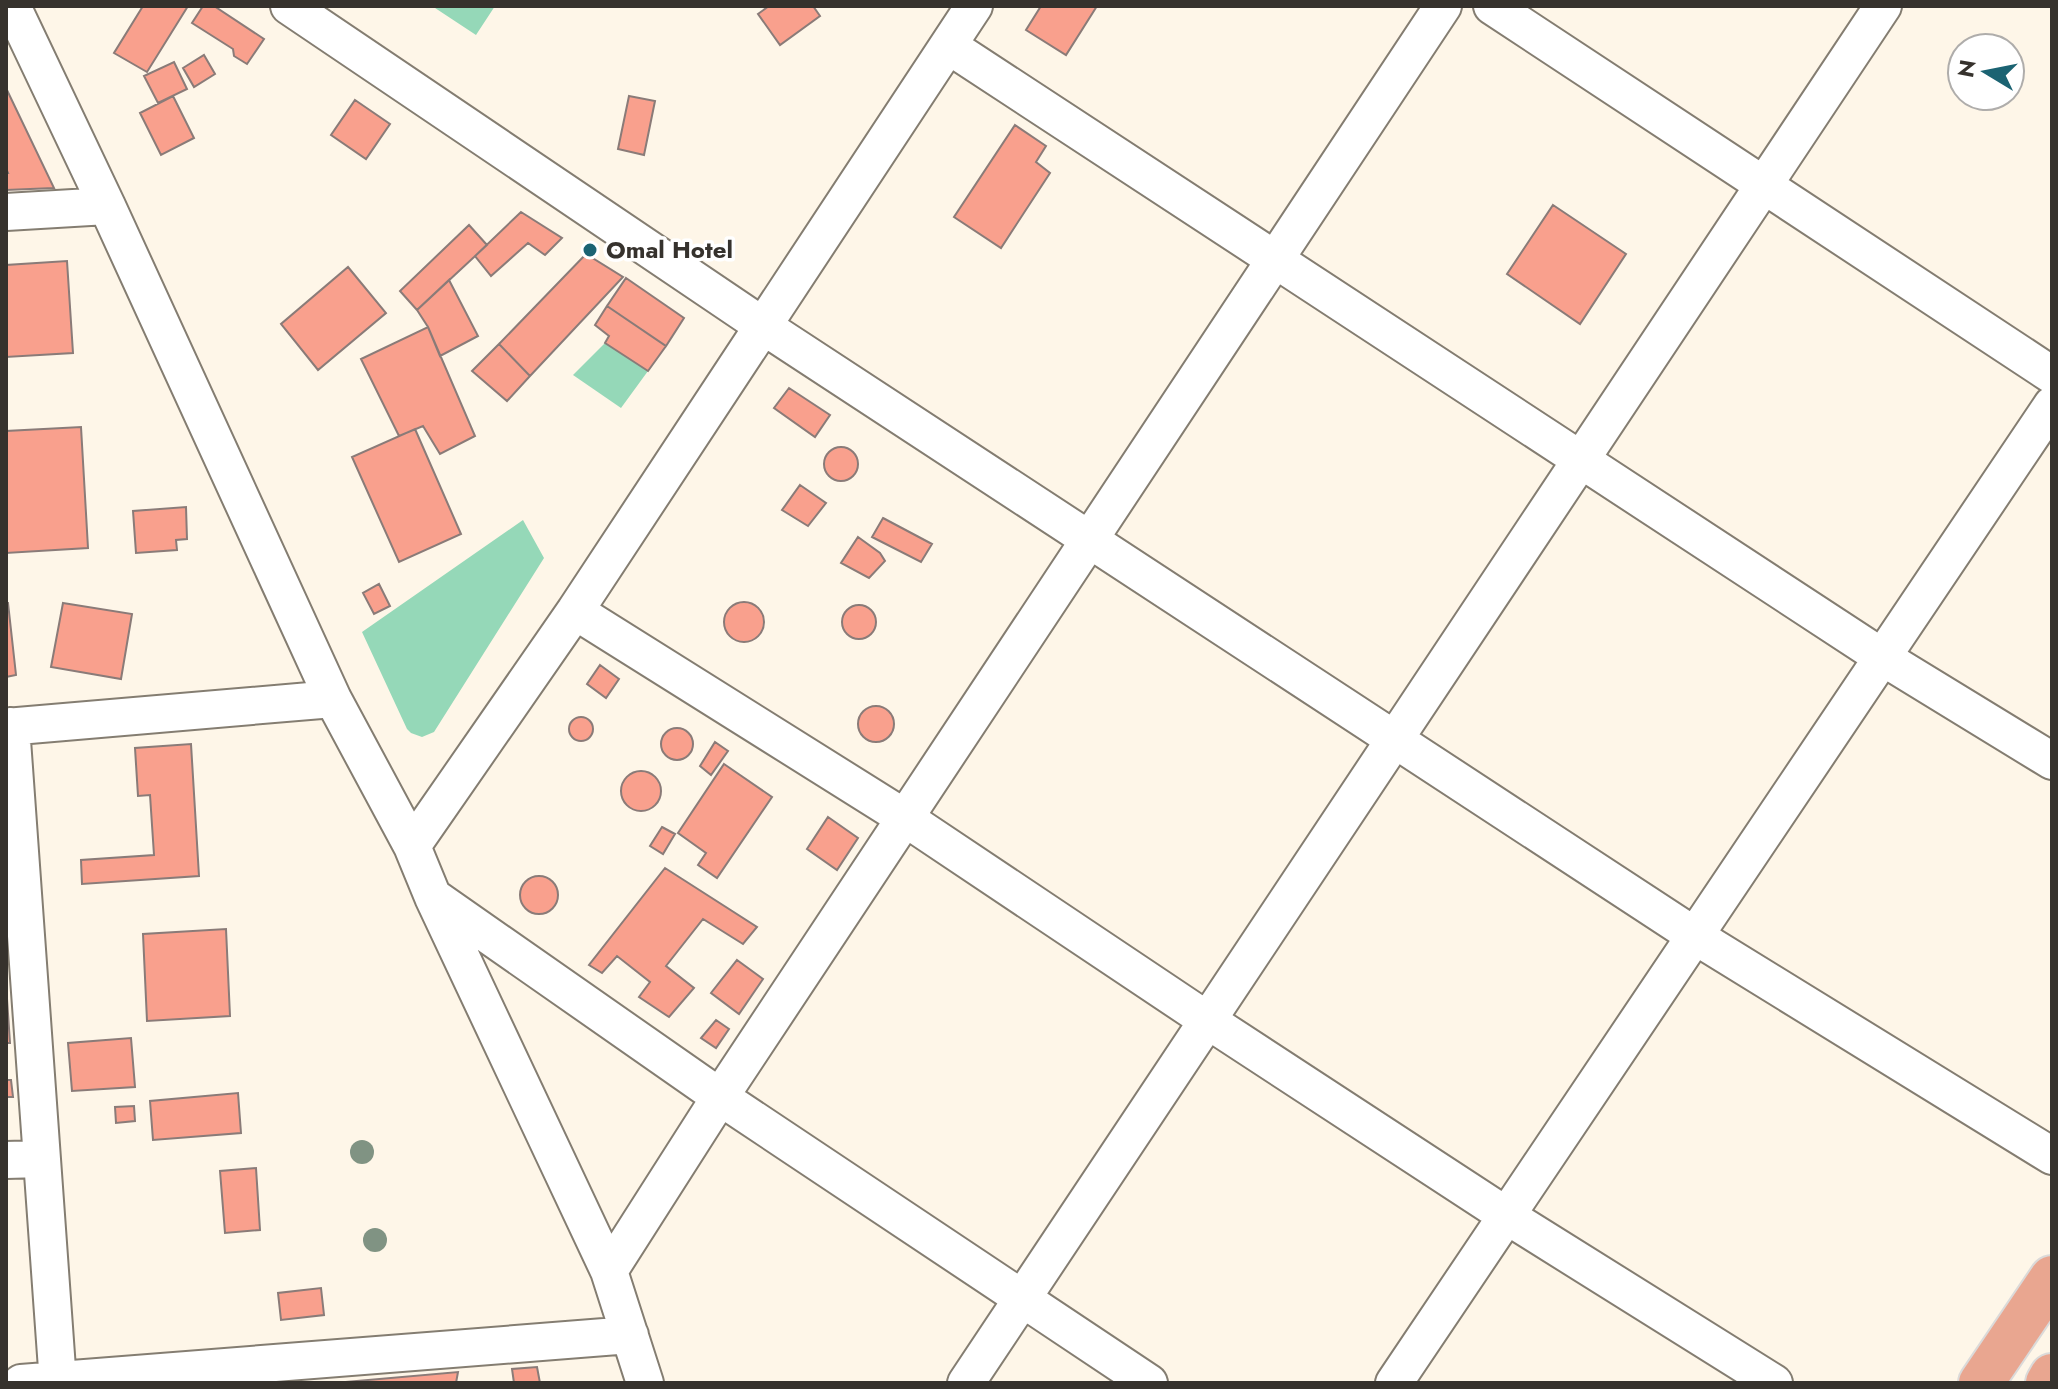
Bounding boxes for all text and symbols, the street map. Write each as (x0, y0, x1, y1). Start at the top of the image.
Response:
north arrow (1946, 32, 2026, 112)
text: N (1949, 57, 1984, 80)
place label: Omal Hotel (606, 232, 733, 267)
marker: Omal Hotel (581, 241, 599, 259)

